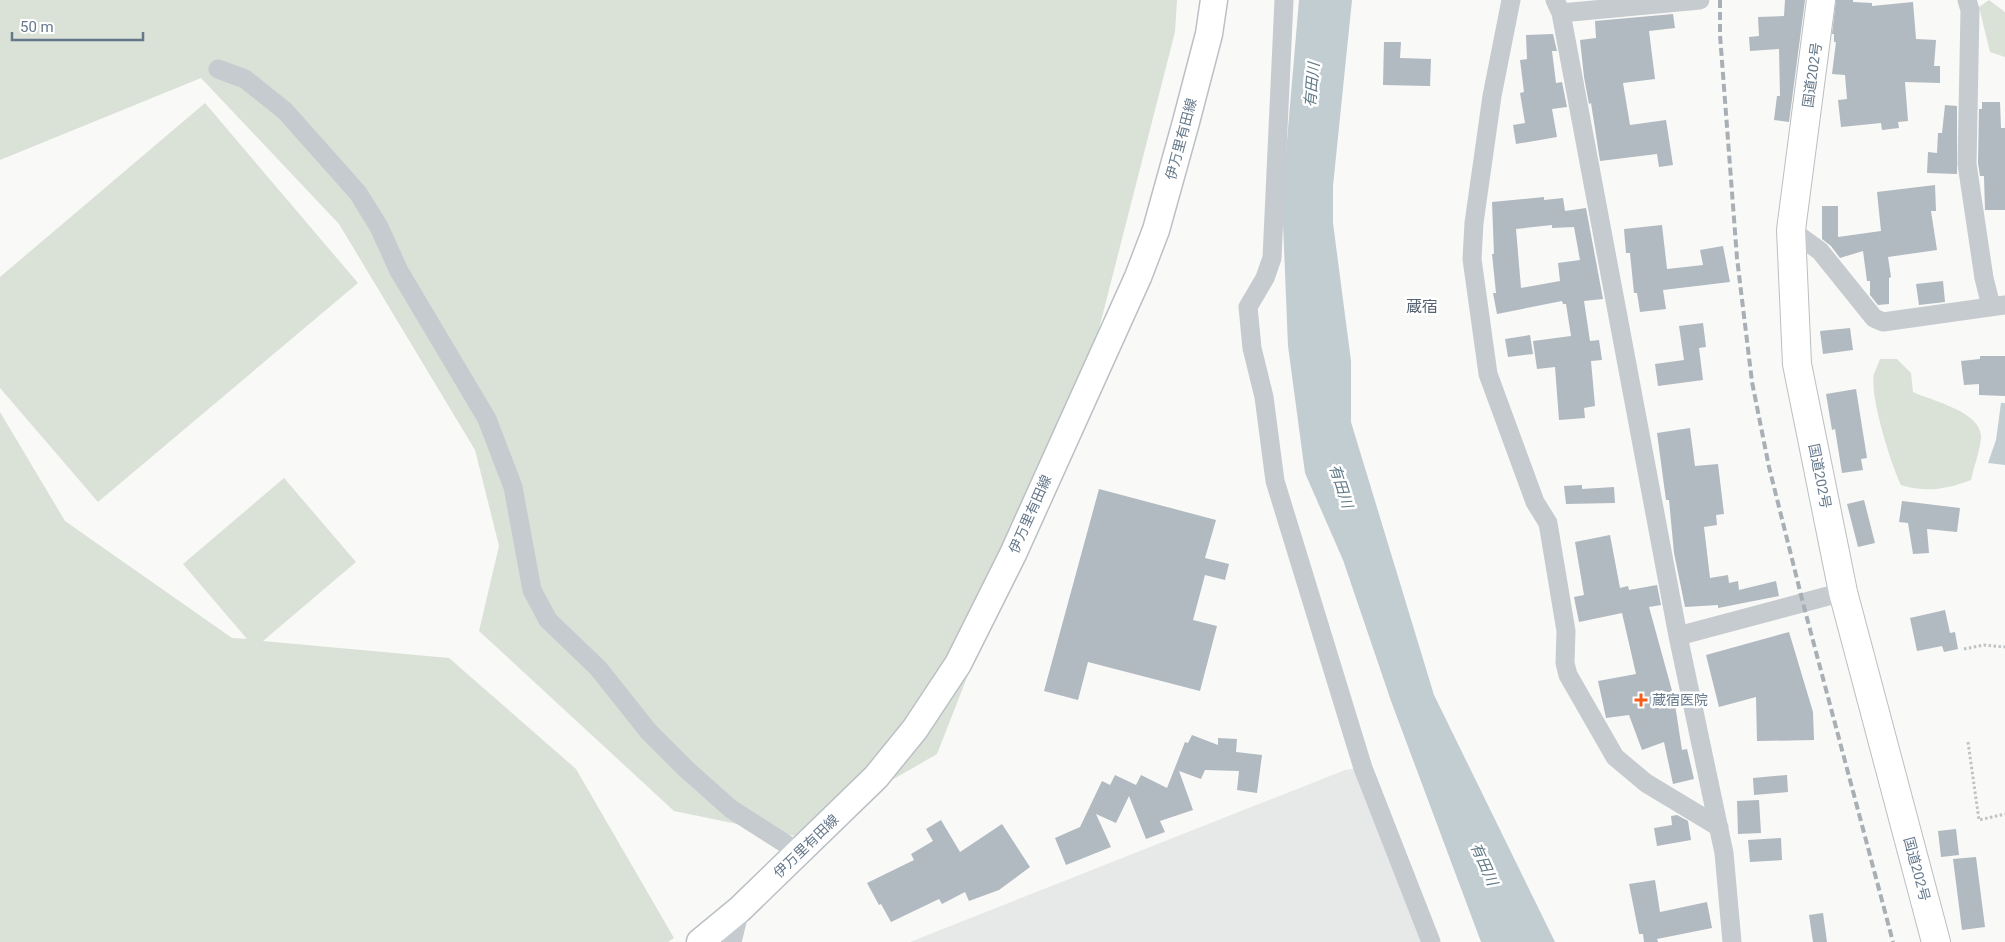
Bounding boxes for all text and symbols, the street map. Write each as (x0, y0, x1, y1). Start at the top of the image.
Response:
scale bar (12, 10, 144, 42)
text: 50 m (20, 18, 54, 36)
street label: 国道202号 (1800, 41, 1824, 109)
water label: 有田川 (1301, 60, 1323, 108)
street label: 伊万里有田線 (1162, 96, 1200, 182)
district label: 蔵宿 (1406, 297, 1438, 316)
street label: 国道202号 (1806, 442, 1834, 510)
water label: 有田川 (1325, 462, 1357, 512)
street label: 伊万里有田線 (1006, 472, 1054, 556)
place label: 蔵宿医院 (1652, 692, 1708, 708)
marker: 蔵宿医院 (1634, 693, 1648, 707)
street label: 伊万里有田線 (770, 811, 842, 881)
street label: 国道202号 (1901, 835, 1933, 903)
water label: 有田川 (1467, 840, 1502, 890)

